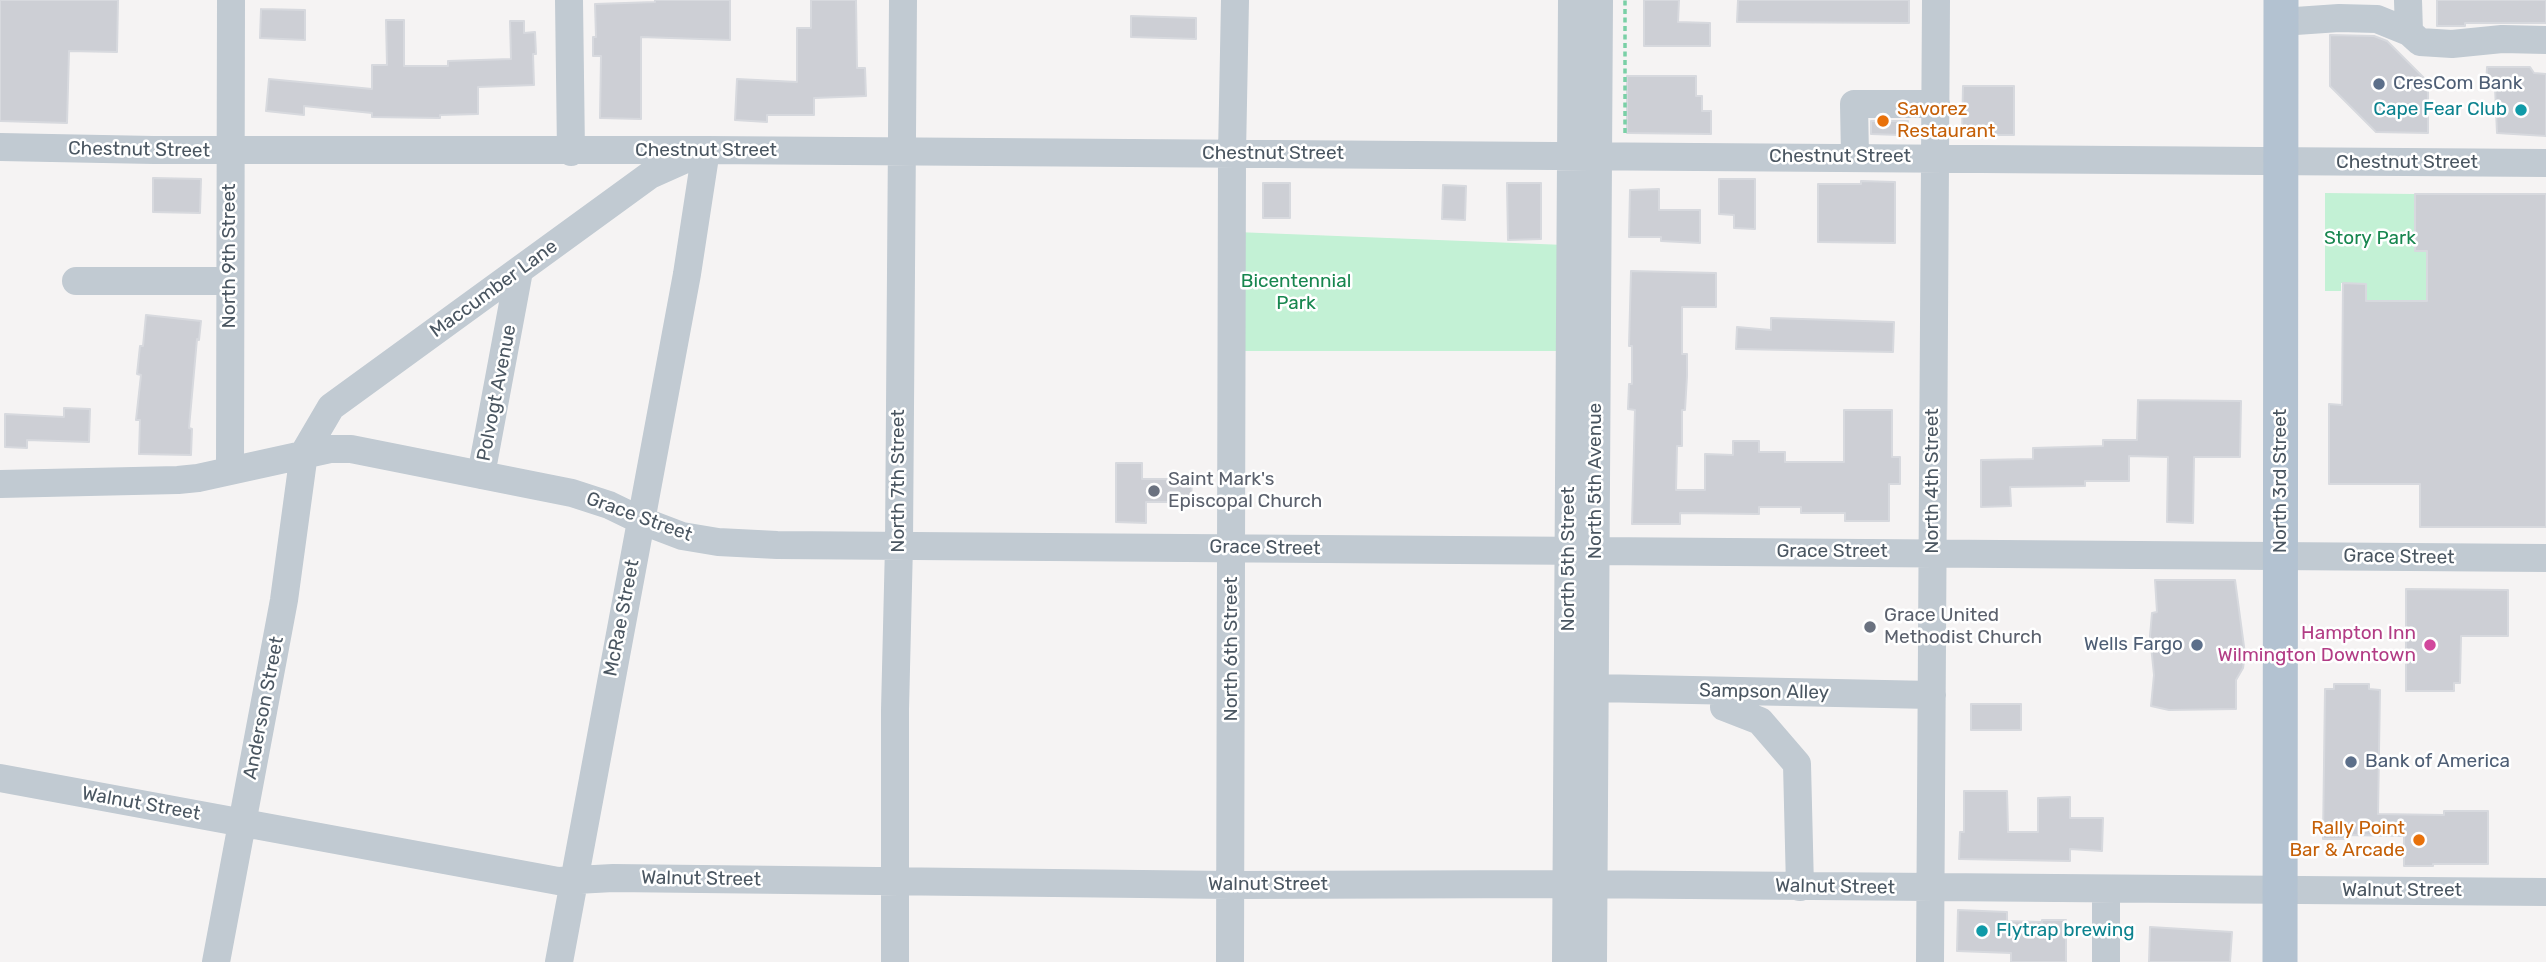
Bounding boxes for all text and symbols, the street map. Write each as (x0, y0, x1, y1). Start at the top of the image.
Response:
place label: CresCom Bank (2393, 73, 2523, 95)
marker: CresCom Bank (2371, 76, 2387, 92)
place label: Savorez Restaurant (1897, 99, 1995, 143)
place label: Cape Fear Club (2373, 99, 2507, 121)
marker: Cape Fear Club (2513, 102, 2529, 118)
marker: Savorez Restaurant (1875, 113, 1891, 129)
street label: Chestnut Street (68, 137, 210, 163)
street label: Chestnut Street (635, 140, 777, 162)
street label: Chestnut Street (1202, 143, 1344, 165)
street label: Chestnut Street (1769, 146, 1911, 168)
street label: Chestnut Street (2336, 152, 2478, 174)
street label: North 9th Street (219, 184, 241, 328)
park label: Story Park (2324, 228, 2416, 250)
street label: Maccumber Lane (426, 235, 562, 343)
park label: Bicentennial Park (1241, 271, 1351, 315)
street label: Polvogt Avenue (473, 323, 521, 463)
street label: North 5th Avenue (1585, 403, 1607, 559)
street label: North 4th Street (1922, 408, 1944, 554)
street label: North 7th Street (888, 409, 910, 553)
street label: North 3rd Street (2270, 409, 2292, 553)
place label: Saint Mark's Episcopal Church (1168, 469, 1322, 513)
marker: Saint Mark's Episcopal Church (1146, 483, 1162, 499)
street label: Grace Street (583, 487, 695, 547)
street label: North 5th Street (1558, 487, 1580, 631)
street label: Grace Street (1209, 536, 1321, 560)
street label: Grace Street (1776, 541, 1888, 563)
street label: Grace Street (2343, 545, 2455, 569)
street label: McRae Street (599, 558, 645, 678)
street label: North 6th Street (1221, 576, 1243, 722)
place label: Grace United Methodist Church (1884, 605, 2042, 649)
marker: Grace United Methodist Church (1862, 619, 1878, 635)
place label: Hampton Inn Wilmington Downtown (2218, 623, 2416, 667)
place label: Wells Fargo (2084, 634, 2183, 656)
street label: Anderson Street (239, 635, 289, 781)
marker: Wells Fargo (2189, 637, 2205, 653)
marker: Hampton Inn Wilmington Downtown (2422, 637, 2438, 653)
street label: Sampson Alley (1699, 679, 1829, 705)
place label: Bank of America (2365, 751, 2510, 773)
marker: Bank of America (2343, 754, 2359, 770)
street label: Walnut Street (80, 782, 202, 826)
place label: Rally Point Bar & Arcade (2289, 818, 2405, 862)
marker: Rally Point Bar & Arcade (2411, 832, 2427, 848)
street label: Walnut Street (641, 867, 761, 891)
street label: Walnut Street (1208, 874, 1328, 896)
street label: Walnut Street (1775, 875, 1895, 899)
street label: Walnut Street (2342, 880, 2462, 902)
place label: Flytrap brewing (1996, 920, 2135, 942)
marker: Flytrap brewing (1974, 923, 1990, 939)

